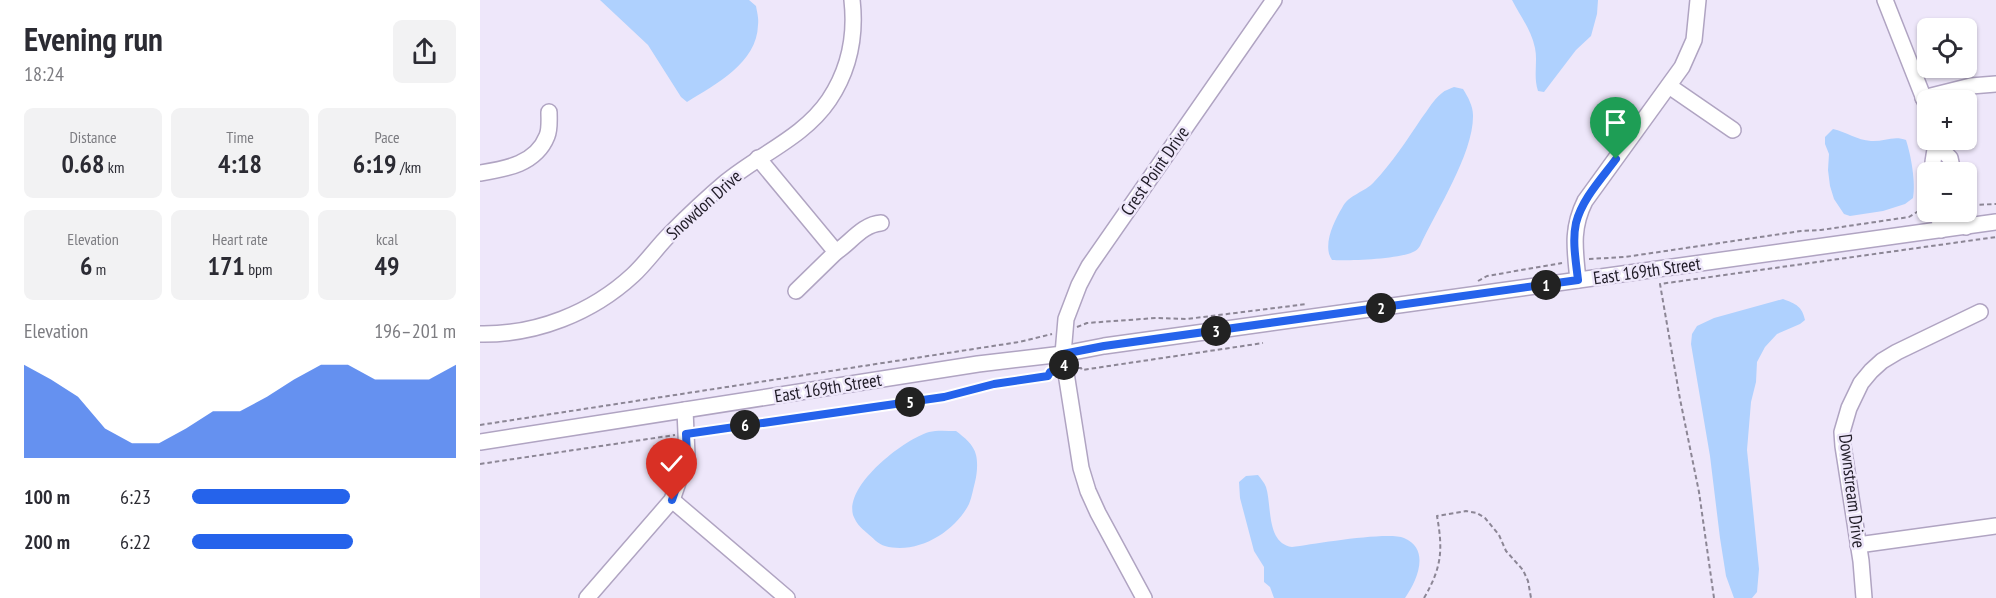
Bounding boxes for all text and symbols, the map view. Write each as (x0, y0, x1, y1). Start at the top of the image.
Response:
text: Evening run (24, 17, 163, 60)
map controls (1917, 18, 1977, 222)
button: locate (1917, 18, 1977, 78)
button: share (393, 20, 456, 83)
text: 18:24 (24, 61, 64, 87)
button: + (1917, 90, 1977, 150)
pin (1590, 97, 1641, 159)
icon: arrive (1599, 106, 1632, 139)
street label: Crest Point Drive (1115, 122, 1194, 220)
text: Distance (69, 127, 117, 147)
text: Time (226, 127, 254, 147)
text: Pace (374, 127, 400, 147)
text: 0.68 (62, 147, 104, 180)
text: 4:18 (218, 147, 262, 180)
text: 6:19 (353, 147, 397, 180)
text: km (104, 157, 124, 177)
text: /km (397, 157, 421, 177)
button: − (1917, 162, 1977, 222)
street label: Snowdon Drive (661, 165, 746, 245)
text: Elevation (67, 229, 119, 249)
text: Heart rate (212, 229, 268, 249)
text: kcal (376, 229, 398, 249)
text: 6 (80, 249, 92, 282)
text: 171 (207, 249, 245, 282)
text: 49 (375, 249, 399, 282)
street label: East 169th Street (1592, 252, 1702, 289)
text: m (92, 259, 106, 279)
text: bpm (245, 259, 273, 279)
pin: 1 (1531, 270, 1561, 300)
text: 1 (1542, 275, 1550, 295)
pin: 2 (1366, 293, 1396, 323)
text: 2 (1377, 298, 1385, 318)
pin: 3 (1201, 316, 1231, 346)
text: Elevation (24, 318, 88, 344)
text: 196–201 m (374, 318, 456, 344)
text: 3 (1212, 321, 1220, 341)
pin: 4 (1049, 350, 1079, 380)
text: 4 (1060, 355, 1068, 375)
street label: East 169th Street (773, 368, 883, 407)
pin: 5 (895, 387, 925, 417)
text: 5 (906, 392, 914, 412)
pin: 6 (730, 410, 760, 440)
text: 6 (741, 415, 749, 435)
street label: Downstream Drive (1834, 433, 1871, 549)
pin (646, 438, 697, 500)
icon: check (655, 447, 688, 480)
text: 100 m (24, 484, 70, 510)
text: 6:23 (120, 484, 151, 510)
text: 200 m (24, 529, 70, 555)
text: 6:22 (120, 529, 151, 555)

